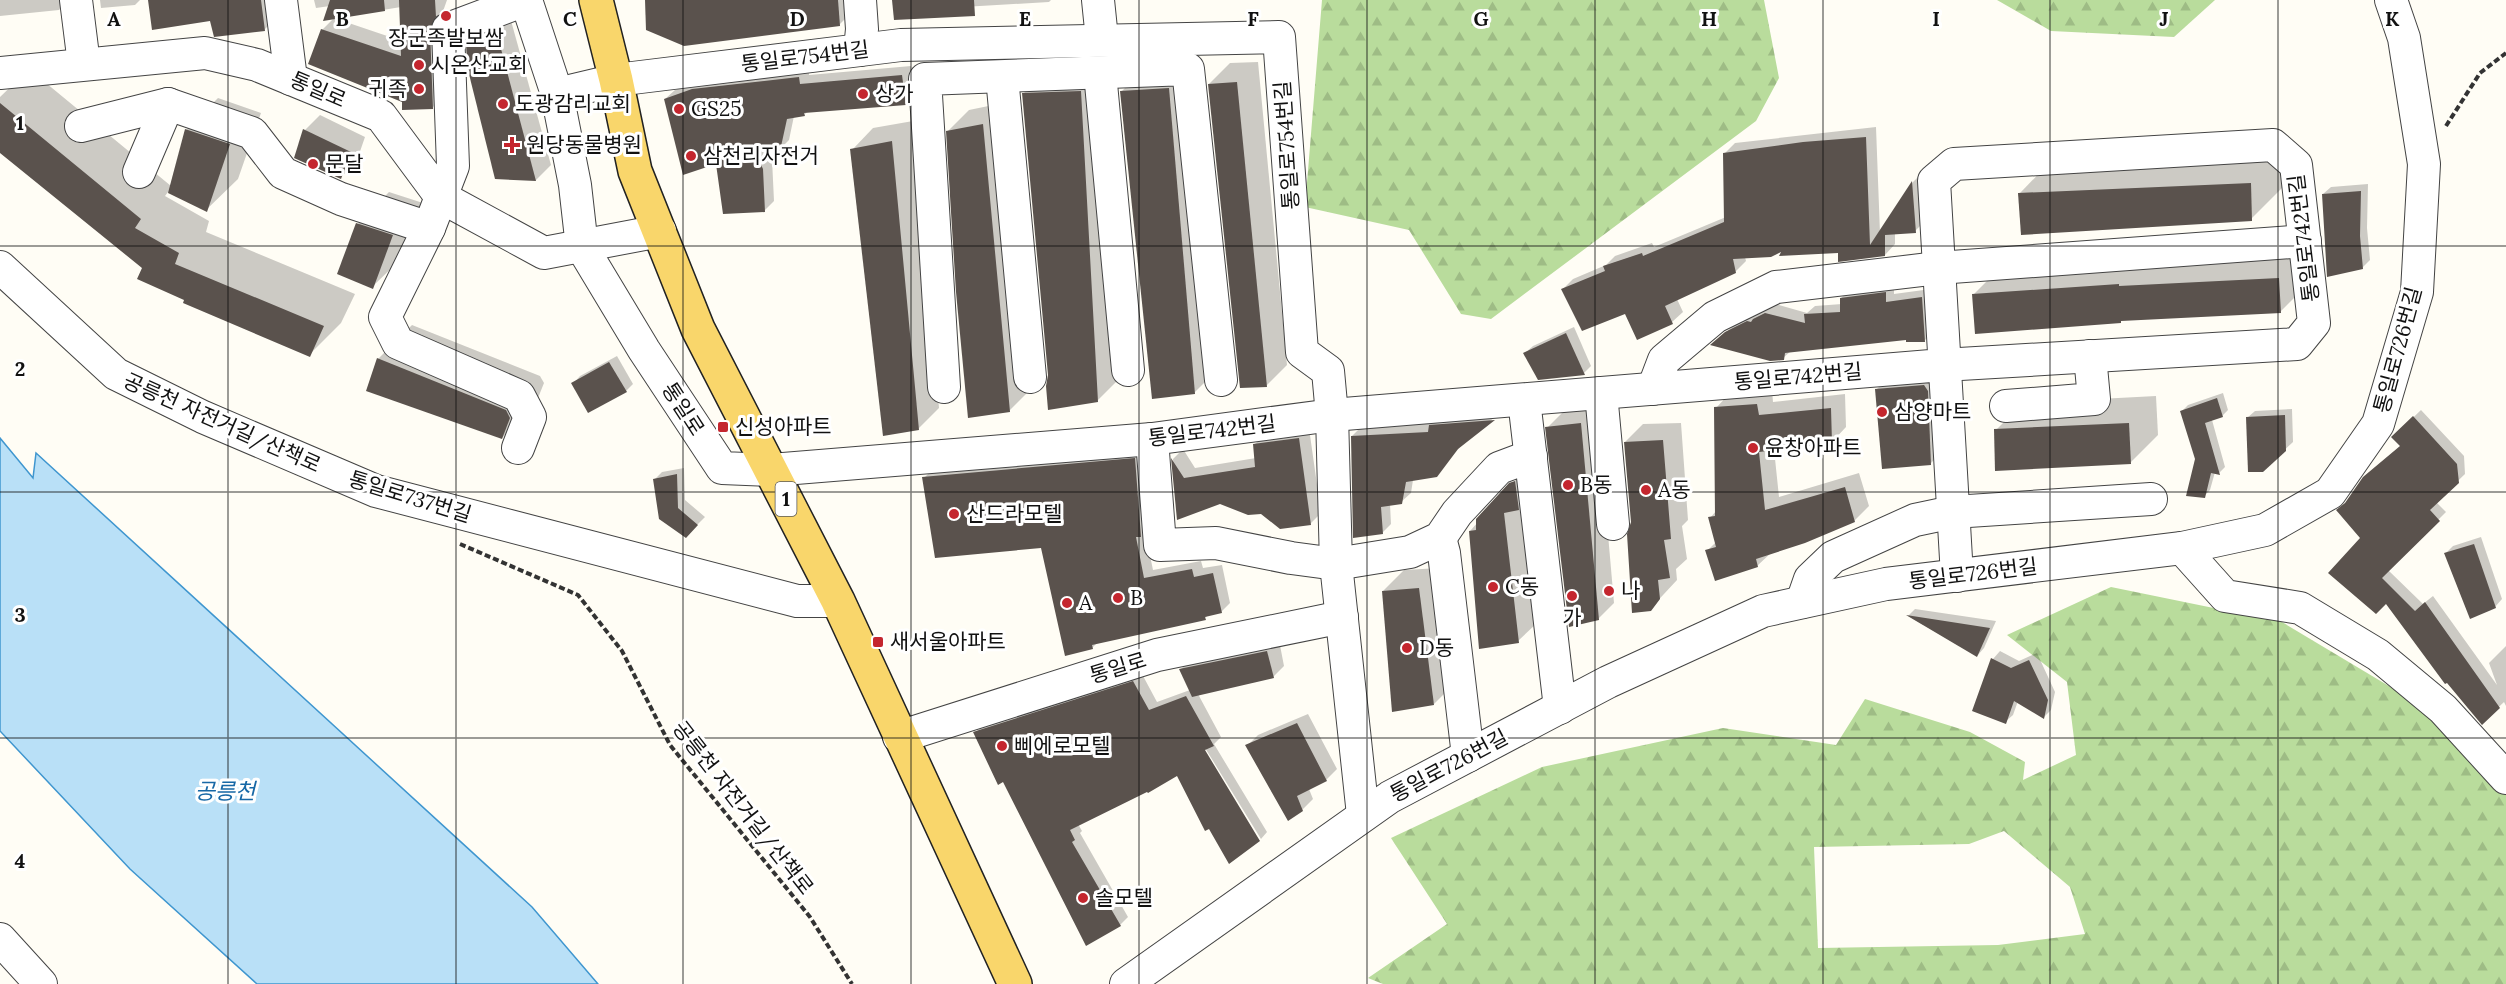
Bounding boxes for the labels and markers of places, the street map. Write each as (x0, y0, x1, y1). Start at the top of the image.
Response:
marker: 장군족발보쌈 (439, 9, 453, 23)
place label: 장군족발보쌈 (388, 24, 504, 51)
place label: 시온산교회 (431, 51, 528, 78)
marker: 시온산교회 (412, 58, 426, 72)
place label: 귀족 (368, 75, 407, 102)
place label: 상가 (875, 80, 914, 107)
marker: 귀족 (412, 82, 426, 96)
marker: 상가 (856, 87, 870, 101)
place label: 도광감리교회 (515, 90, 631, 117)
place label: GS25 (691, 95, 742, 122)
marker: 도광감리교회 (496, 97, 510, 111)
marker: GS25 (672, 102, 686, 116)
place label: 원당동물병원 (526, 131, 642, 158)
marker: 원당동물병원 (503, 136, 521, 154)
place label: 삼천리자전거 (703, 142, 819, 169)
marker: 삼천리자전거 (684, 149, 698, 163)
place label: 문달 (325, 150, 364, 177)
marker: 문달 (306, 157, 320, 171)
place label: 삼양마트 (1894, 398, 1971, 425)
marker: 삼양마트 (1875, 405, 1889, 419)
place label: 신성아파트 (735, 413, 832, 440)
marker: 신성아파트 (716, 420, 730, 434)
place label: 윤창아파트 (1765, 434, 1862, 461)
marker: 윤창아파트 (1746, 441, 1760, 455)
place label: B동 (1580, 471, 1612, 498)
place label: A동 (1657, 476, 1690, 503)
marker: B동 (1561, 478, 1575, 492)
marker: A동 (1639, 483, 1653, 497)
place label: 산드라모텔 (966, 500, 1063, 527)
marker: 산드라모텔 (947, 507, 961, 521)
place label: C동 (1505, 573, 1539, 600)
place label: 나 (1621, 577, 1640, 604)
marker: C동 (1486, 580, 1500, 594)
place label: B (1130, 584, 1143, 611)
marker: 나 (1602, 584, 1616, 598)
place label: A (1078, 589, 1093, 616)
marker: 가 (1565, 589, 1579, 603)
marker: B (1111, 591, 1125, 605)
marker: A (1060, 596, 1074, 610)
place label: 가 (1562, 604, 1582, 631)
place label: 새서울아파트 (890, 628, 1006, 655)
place label: D동 (1419, 634, 1454, 661)
marker: 새서울아파트 (871, 635, 885, 649)
marker: D동 (1400, 641, 1414, 655)
place label: 삐에로모텔 (1014, 732, 1111, 759)
marker: 삐에로모텔 (995, 739, 1009, 753)
place label: 솔모텔 (1095, 884, 1153, 911)
marker: 솔모텔 (1076, 891, 1090, 905)

